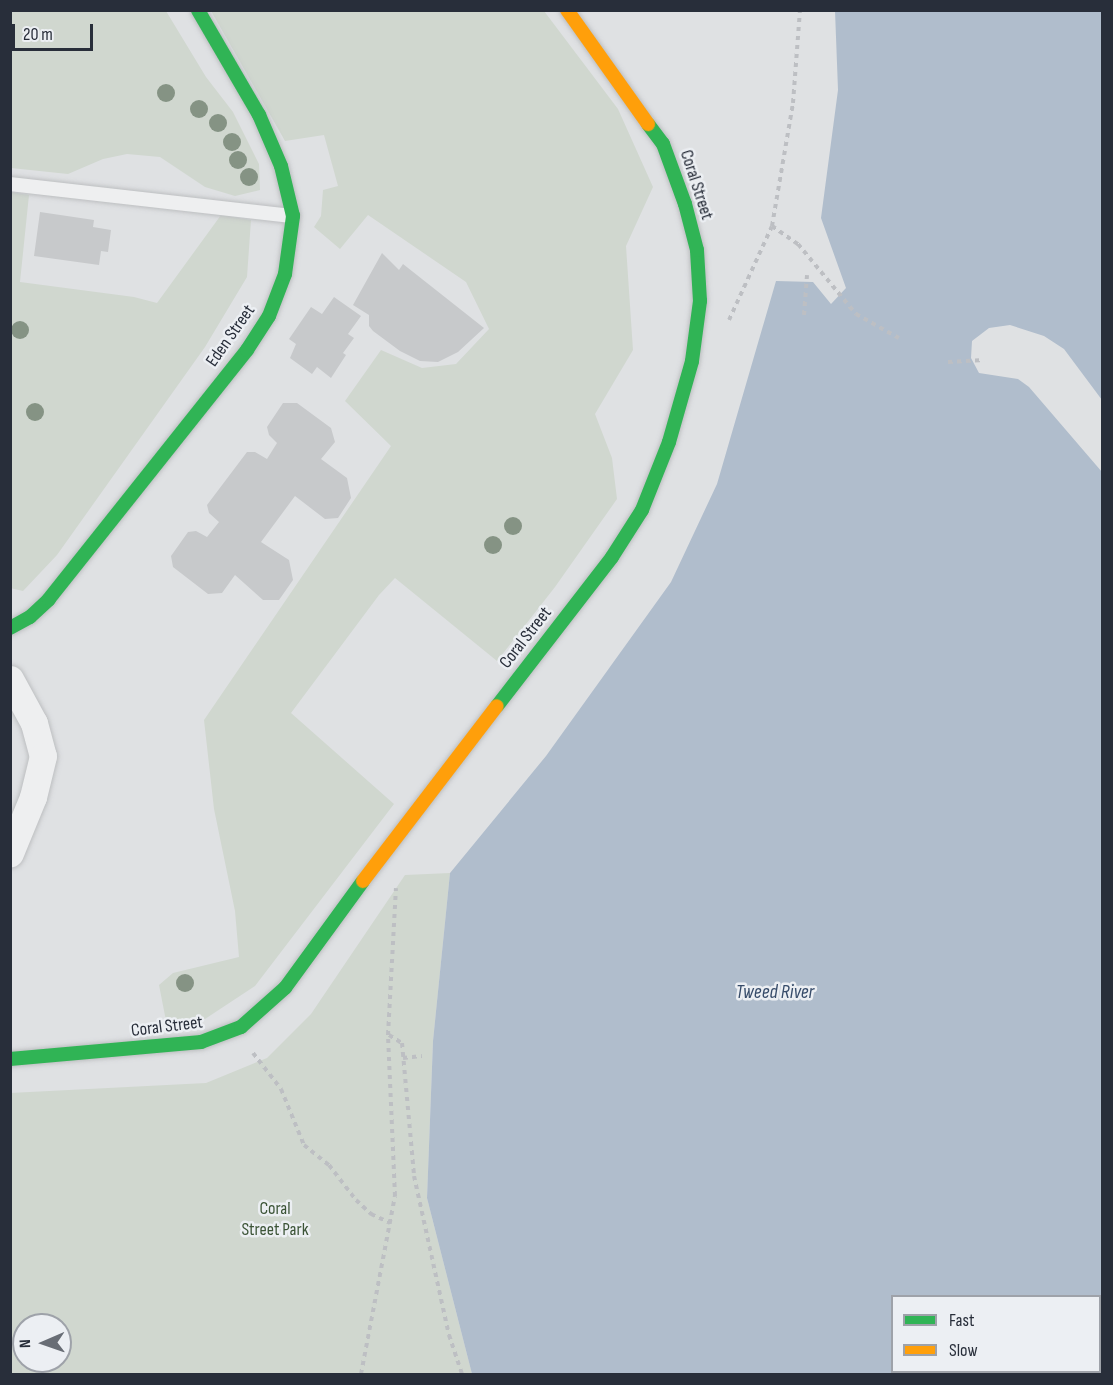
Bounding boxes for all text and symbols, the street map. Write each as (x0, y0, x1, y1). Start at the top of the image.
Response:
scale bar (15, 12, 96, 50)
text: 20 m (23, 24, 53, 45)
street label: Coral Street (675, 147, 717, 223)
street label: Eden Street (202, 301, 260, 371)
street label: Coral Street (495, 603, 557, 673)
water label: Tweed River (736, 980, 814, 1004)
street label: Coral Street (130, 1012, 204, 1042)
park label: Coral Street Park (241, 1199, 309, 1242)
legend (891, 1295, 1101, 1373)
text: Fast (949, 1310, 974, 1331)
north arrow (12, 1313, 72, 1373)
text: N (16, 1339, 35, 1348)
text: Slow (949, 1340, 978, 1361)

